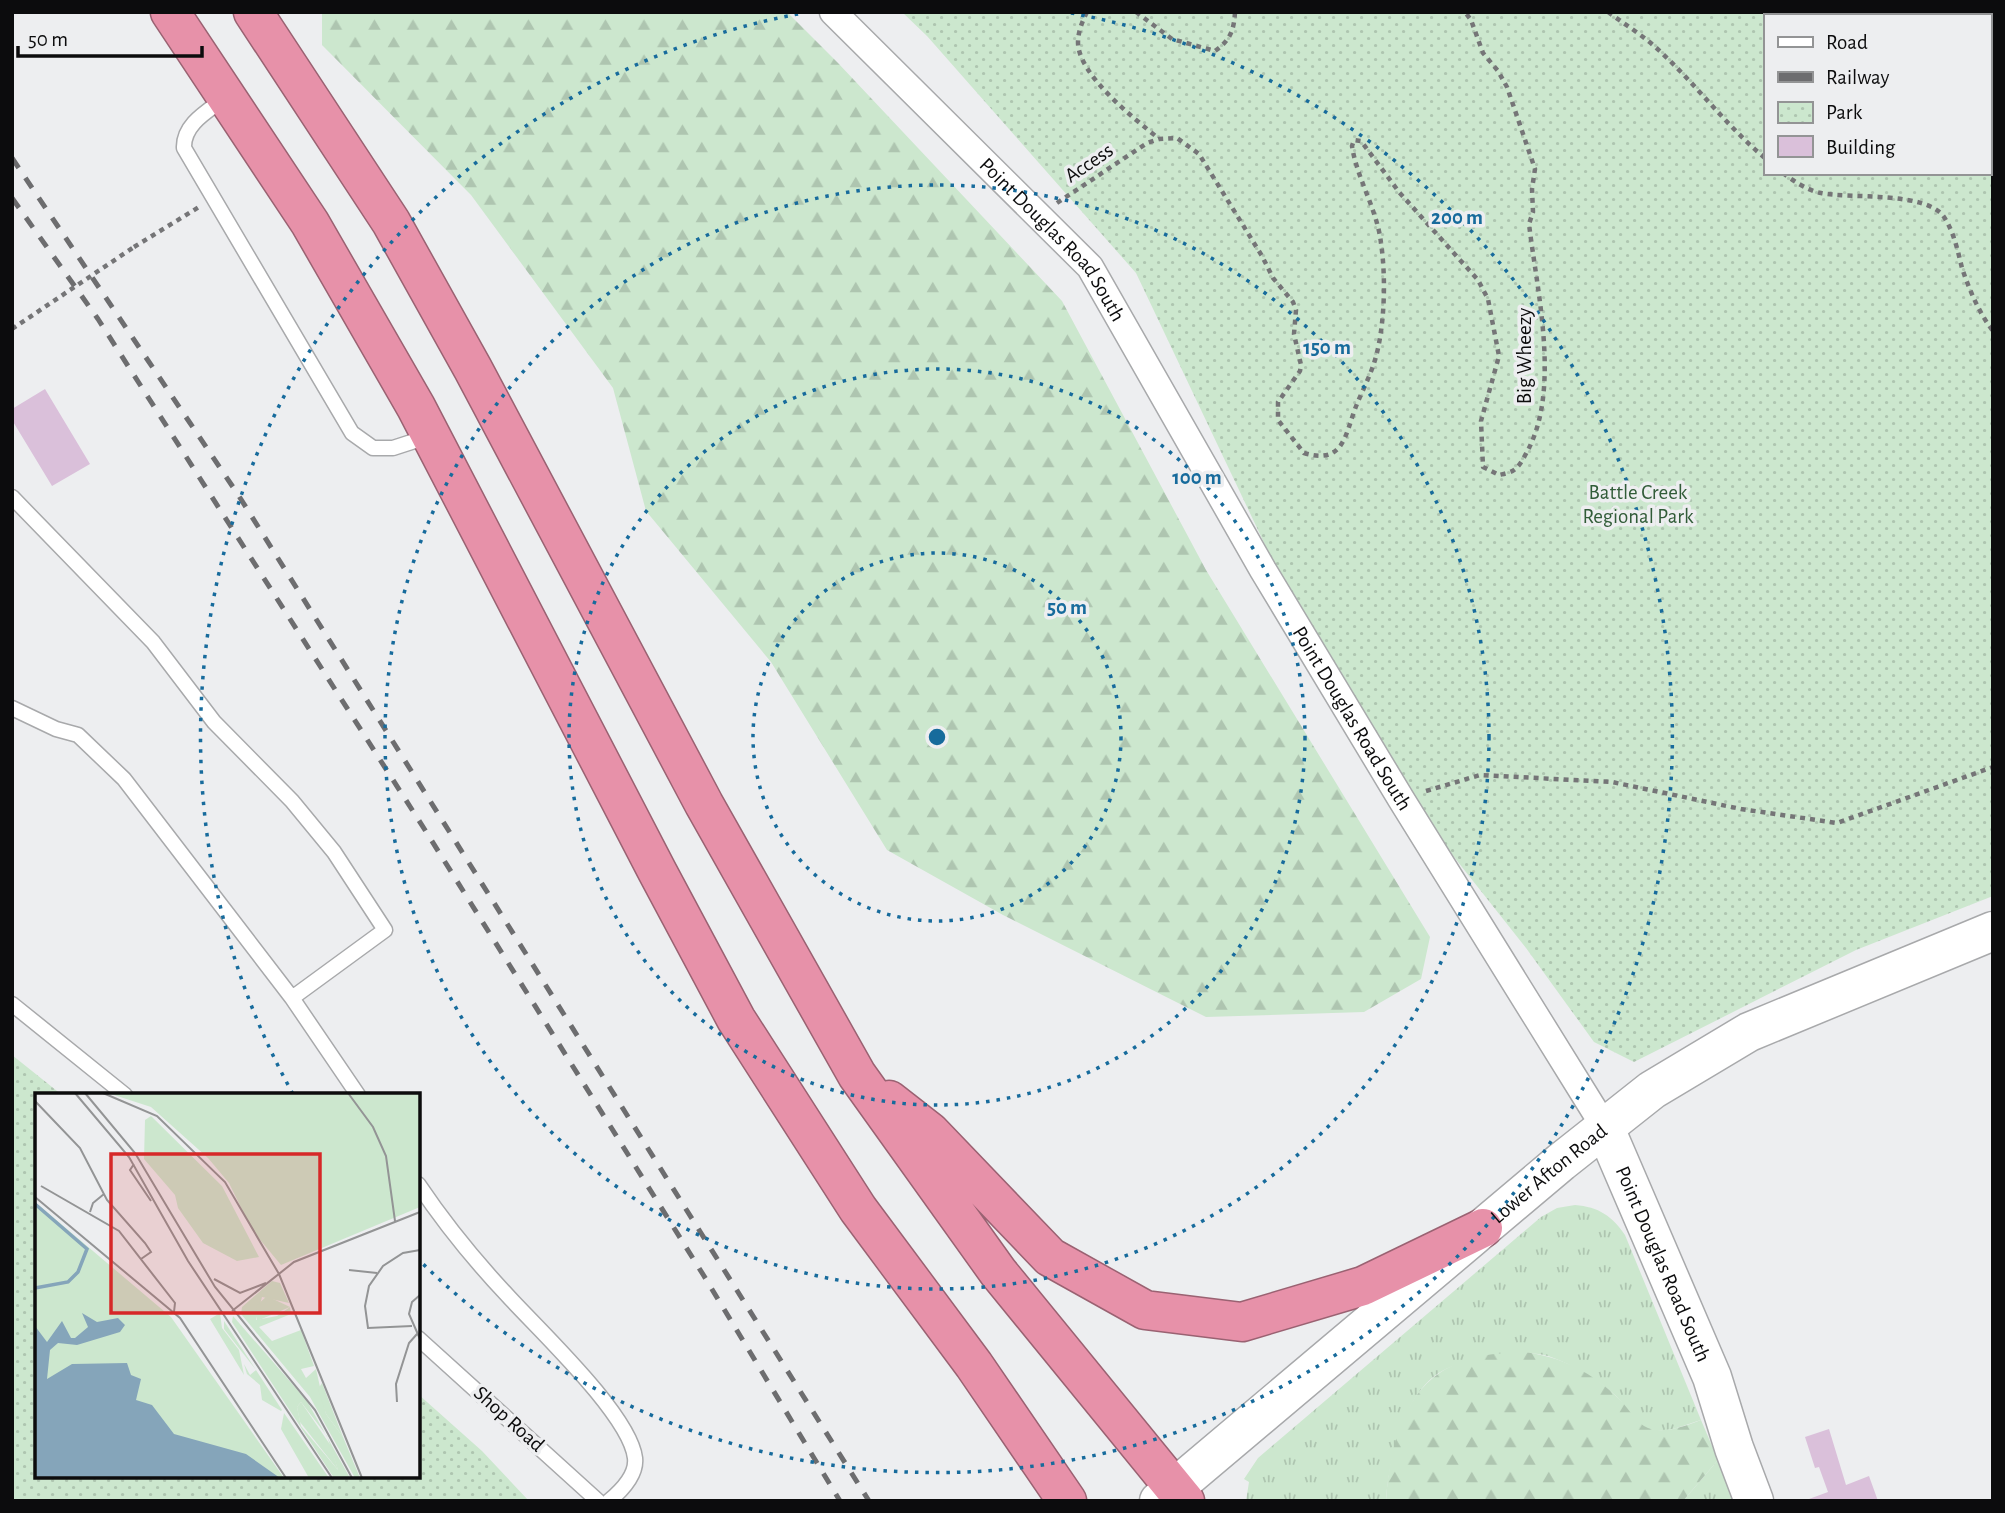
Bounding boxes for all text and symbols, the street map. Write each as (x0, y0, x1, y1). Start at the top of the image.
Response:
scale bar (18, 14, 201, 58)
legend (1764, 14, 1991, 175)
text: 50 m (28, 29, 68, 50)
text: Road (1826, 32, 1868, 53)
text: Railway (1826, 67, 1889, 88)
text: Park (1826, 102, 1863, 123)
text: Building (1826, 137, 1896, 158)
street label: Access (1061, 139, 1117, 187)
street label: Point Douglas Road South (976, 154, 1129, 325)
text: 200 m (1431, 207, 1483, 228)
street label: Big Wheezy (1514, 308, 1535, 404)
text: 150 m (1303, 337, 1351, 358)
text: 100 m (1172, 467, 1222, 488)
park label: Battle Creek Regional Park (1582, 482, 1694, 527)
text: 50 m (1047, 597, 1087, 618)
street label: Point Douglas Road South (1289, 622, 1416, 814)
centre of rings (925, 725, 949, 749)
inset map (35, 1093, 420, 1478)
street label: Lower Afton Road (1486, 1120, 1611, 1227)
street label: Point Douglas Road South (1612, 1163, 1715, 1365)
street label: Shop Road (470, 1382, 548, 1456)

